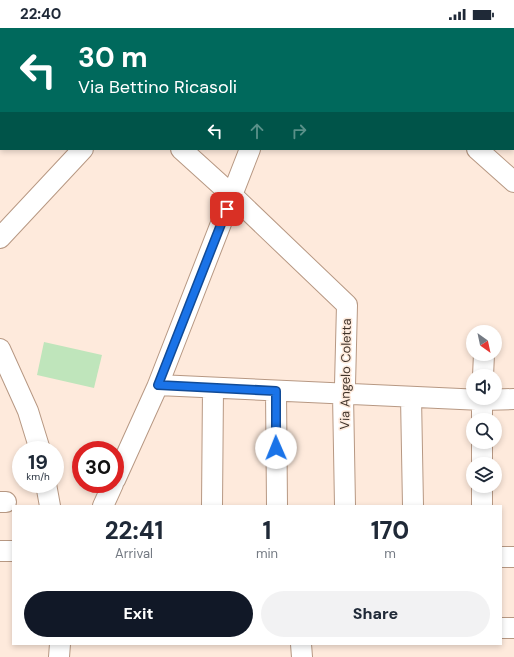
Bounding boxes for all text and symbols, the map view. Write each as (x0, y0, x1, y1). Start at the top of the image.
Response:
text: 22:40 (20, 4, 61, 24)
text: 30 m (78, 39, 148, 76)
icon: left (12, 44, 64, 96)
text: Via Bettino Ricasoli (78, 75, 237, 99)
icon: left (204, 120, 226, 142)
icon: ahead (246, 120, 268, 142)
icon: right (288, 120, 310, 142)
pin (210, 192, 244, 226)
icon: arrive (216, 198, 238, 220)
street label: Via Angelo Coletta (336, 318, 355, 430)
north arrow (466, 325, 502, 361)
map controls (466, 325, 502, 493)
button: sound (466, 369, 502, 405)
button: search (466, 413, 502, 449)
position arrow (255, 427, 297, 469)
speed limit sign: 30 (72, 441, 124, 493)
text: 19 (28, 449, 48, 475)
button: layers (466, 457, 502, 493)
text: km/h (26, 470, 50, 483)
text: 22:41 (105, 515, 163, 546)
text: 1 (263, 515, 271, 546)
text: 170 (371, 515, 409, 546)
text: Arrival (115, 545, 153, 562)
text: min (256, 545, 278, 562)
text: m (384, 545, 396, 562)
button: Exit (24, 591, 253, 637)
button: Share (261, 591, 490, 637)

